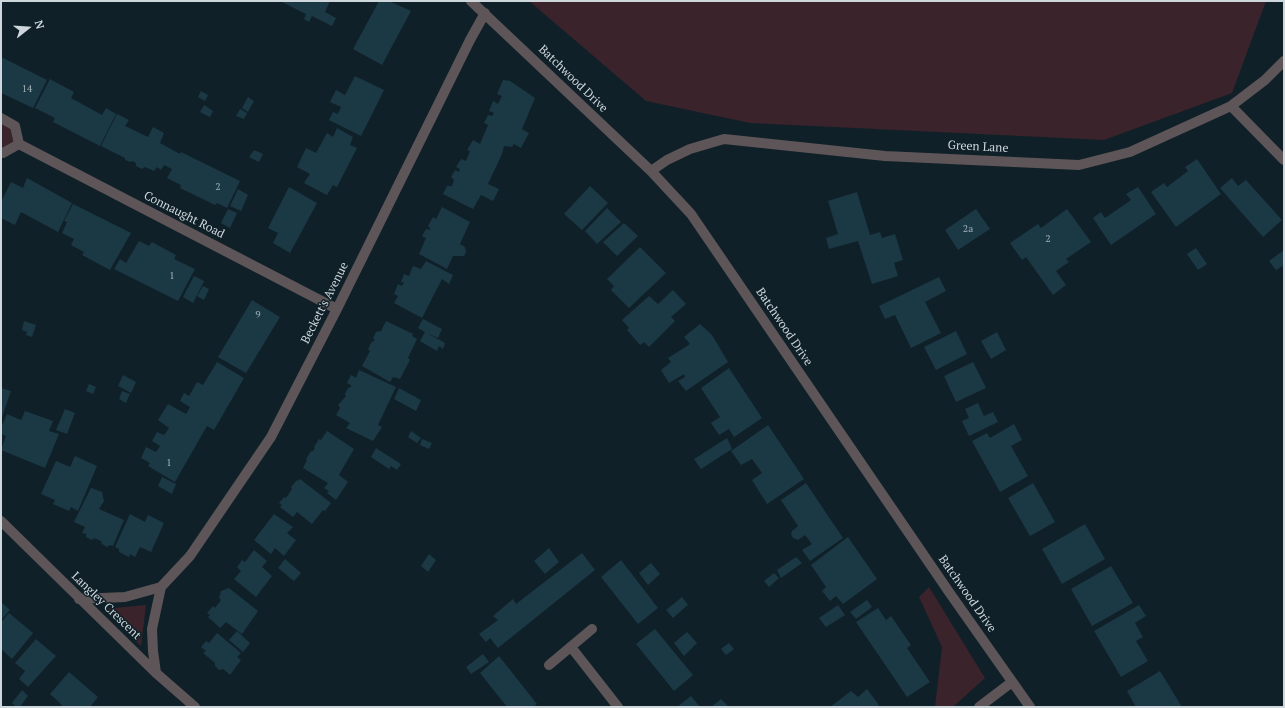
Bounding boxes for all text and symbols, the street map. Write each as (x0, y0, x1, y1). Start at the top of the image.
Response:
north arrow (8, 8, 48, 48)
text: N (32, 18, 47, 31)
street label: Batchwood Drive (535, 42, 611, 116)
house number: 14 (22, 83, 32, 95)
street label: Green Lane (947, 138, 1009, 156)
house number: 2 (215, 181, 221, 193)
street label: Connaught Road (141, 188, 227, 242)
house number: 2a (963, 223, 973, 235)
house number: 2 (1045, 233, 1051, 245)
street label: Beckett's Avenue (298, 260, 352, 346)
house number: 1 (169, 270, 175, 282)
street label: Batchwood Drive (753, 285, 815, 369)
house number: 9 (255, 309, 261, 321)
house number: 1 (166, 457, 172, 469)
street label: Batchwood Drive (935, 553, 999, 635)
street label: Langley Crescent (68, 569, 144, 643)

